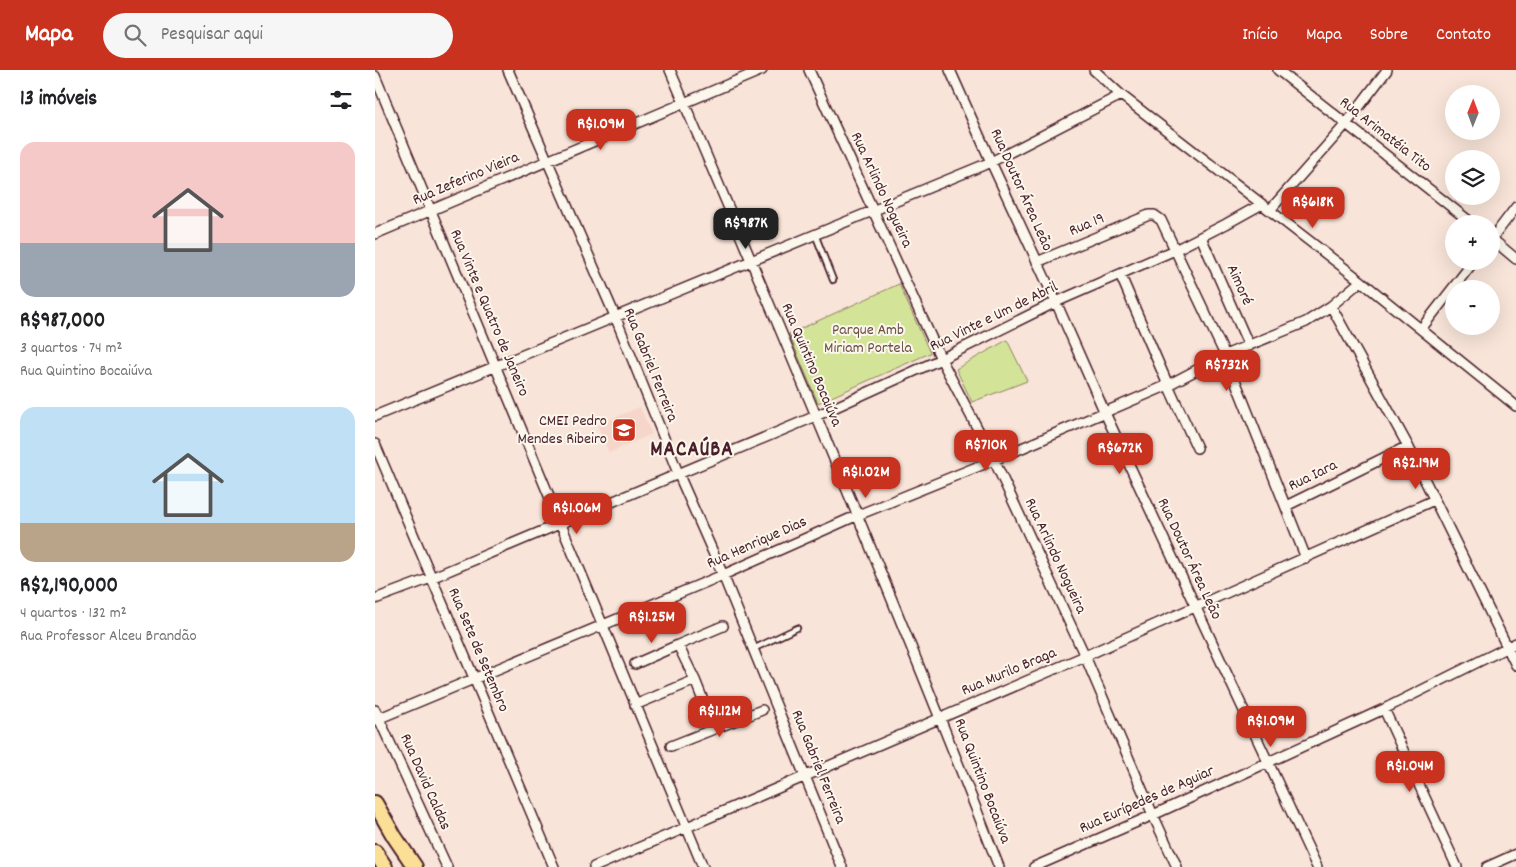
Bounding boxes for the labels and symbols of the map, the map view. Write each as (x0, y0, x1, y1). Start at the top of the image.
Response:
north arrow (1445, 85, 1500, 140)
street label: Rua Arimatéia Tito (1334, 92, 1436, 178)
pin: R$1.09M (555, 108, 647, 151)
street label: Rua Doutor Área Leão (984, 125, 1058, 255)
street label: Rua Arlindo Nogueira (844, 128, 918, 252)
street label: Rua Zeferino Vieira (409, 146, 523, 212)
pin: R$618K (1272, 186, 1354, 229)
street label: Rua 19 (1066, 207, 1108, 243)
pin: R$987K (705, 208, 787, 250)
street label: Rua Vinte e Quatro de Janeiro (443, 226, 535, 400)
street label: Aimoré (1220, 261, 1258, 309)
street label: Rua Vinte e Um de Abril (926, 276, 1062, 358)
street label: Rua Quintino Bocaiúva (775, 300, 848, 431)
street label: Rua Gabriel Ferreira (617, 305, 684, 426)
park label: Parque Amb Miriam Portela (824, 319, 912, 360)
pin: R$732K (1186, 350, 1268, 392)
place label: CMEI Pedro Mendes Ribeiro (518, 410, 607, 451)
school or university icon: CMEI Pedro Mendes Ribeiro (611, 417, 637, 443)
pin: R$710K (945, 430, 1027, 472)
pin: R$672K (1079, 432, 1161, 475)
district label: MACAÚBA (650, 436, 734, 466)
pin: R$2.19M (1370, 448, 1462, 490)
street label: Rua Iara (1285, 454, 1342, 498)
pin: R$1.02M (820, 456, 912, 499)
pin: R$1.06M (531, 492, 623, 535)
street label: Rua Arlindo Nogueira (1018, 494, 1092, 618)
street label: Rua Doutor Área Leão (1151, 494, 1227, 624)
street label: Rua Henrique Dias (703, 511, 811, 575)
street label: Rua Sete de Setembro (441, 584, 515, 716)
pin: R$1.25M (606, 602, 698, 644)
street label: Rua Murilo Braga (958, 641, 1060, 702)
pin: R$1.12M (674, 696, 766, 738)
pin: R$1.09M (1225, 706, 1317, 748)
street label: Rua Gabriel Ferreira (785, 707, 852, 828)
street label: Rua Quintino Bocaiúva (948, 715, 1017, 847)
street label: Rua David Caldas (393, 730, 457, 834)
pin: R$1.04M (1364, 750, 1456, 793)
street label: Rua Eurípedes de Aguiar (1076, 760, 1218, 840)

